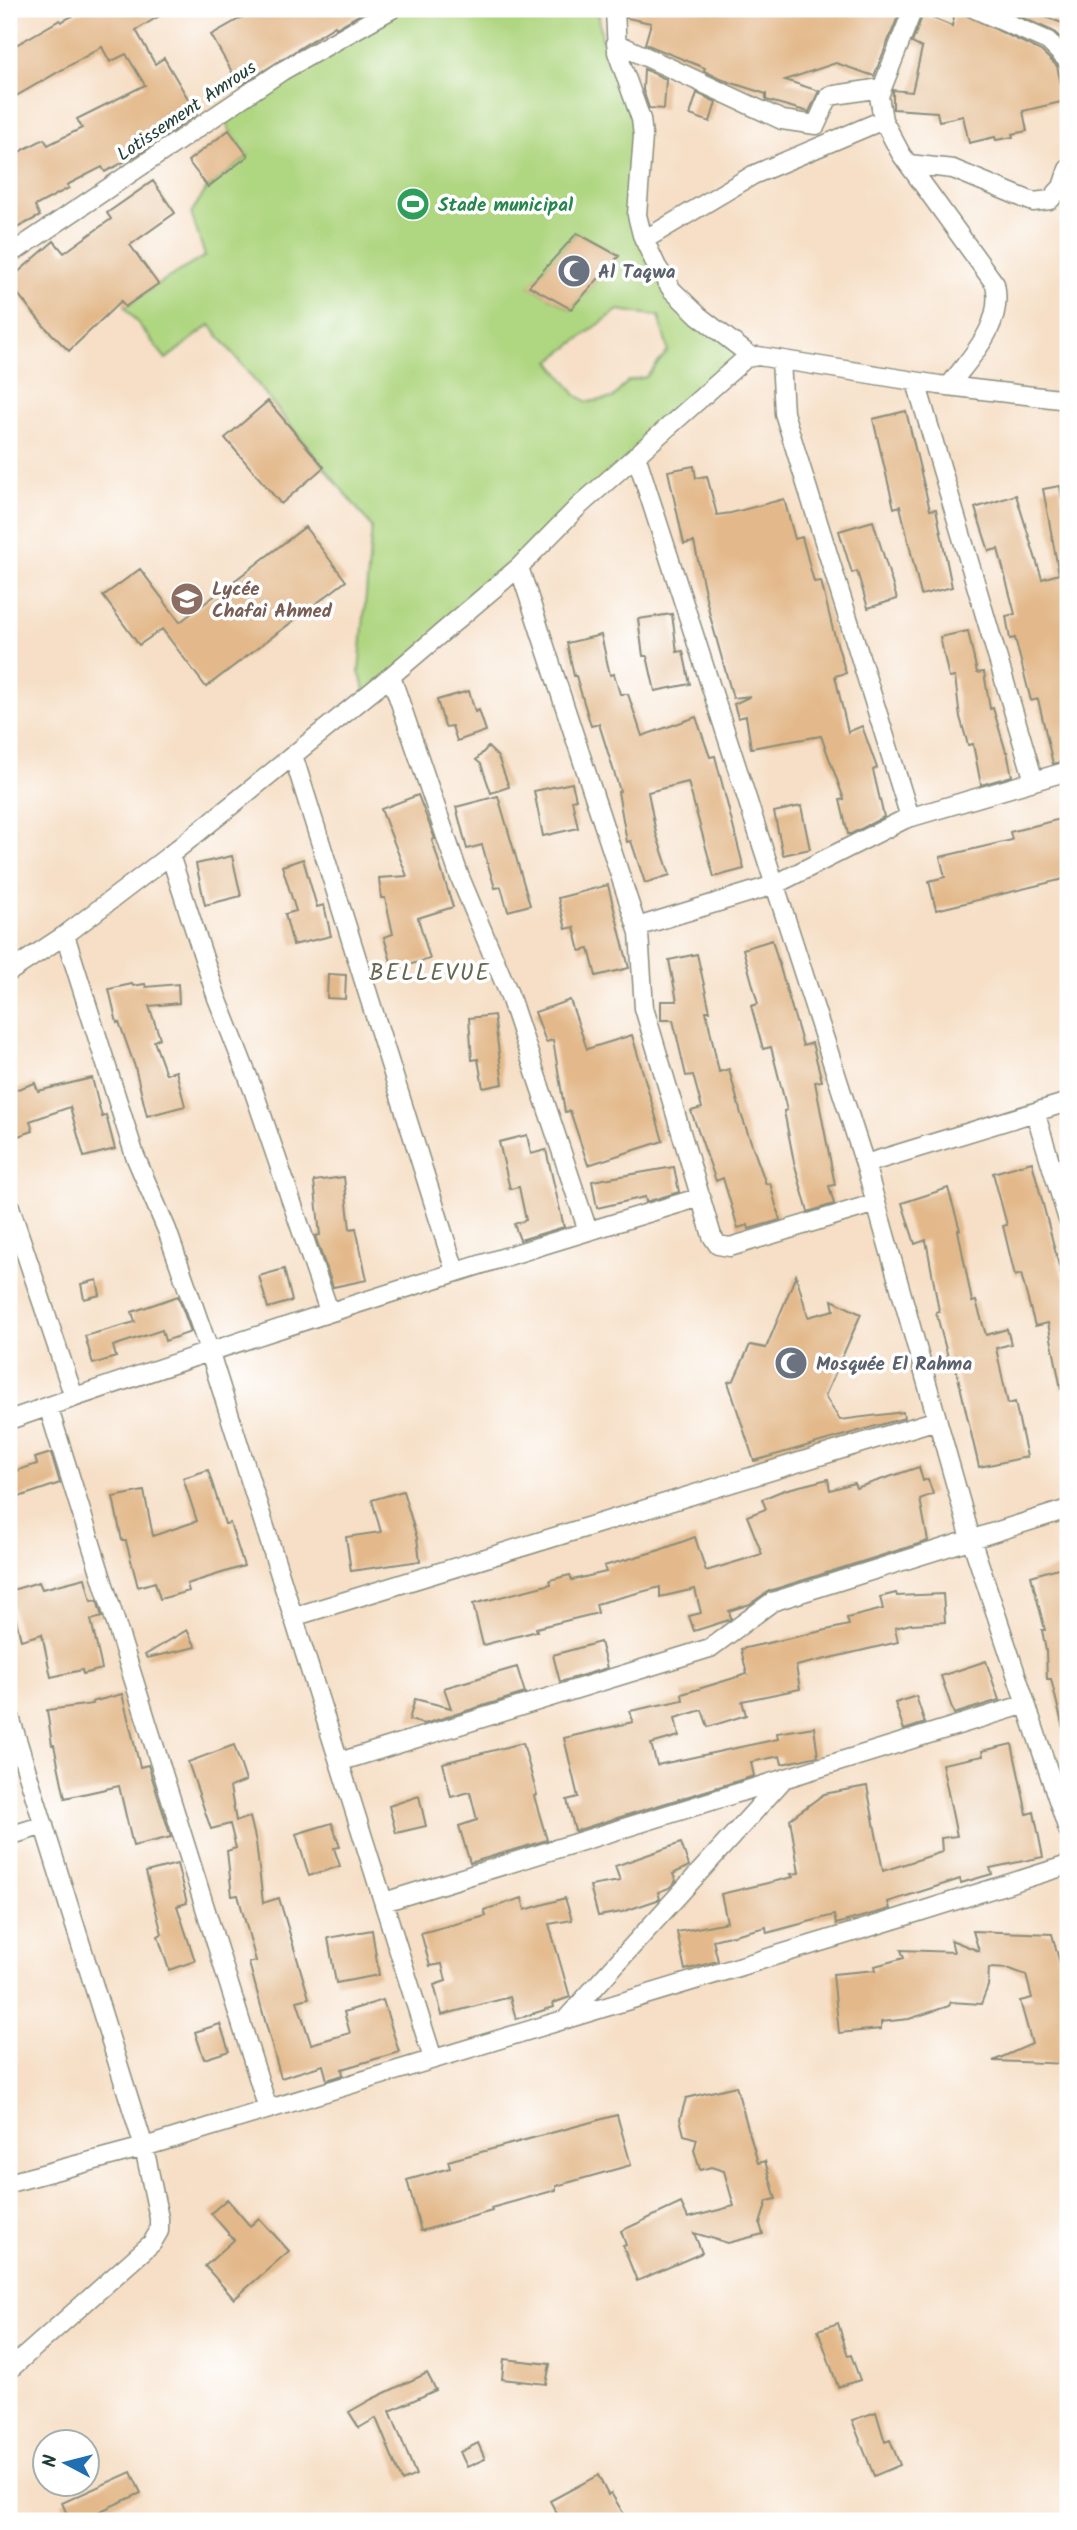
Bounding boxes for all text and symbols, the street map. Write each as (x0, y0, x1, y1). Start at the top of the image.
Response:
street label: Lotissement Amrous (111, 54, 263, 170)
sports icon: Stade municipal (394, 185, 432, 223)
place label: Stade municipal (438, 191, 574, 221)
mosque icon: Al Taqwa (555, 252, 593, 290)
place label: Al Taqwa (598, 258, 676, 288)
place label: Lycée Chafai Ahmed (212, 575, 333, 627)
school or university icon: Lycée Chafai Ahmed (168, 580, 206, 618)
district label: BELLEVUE (369, 956, 491, 992)
mosque icon: Mosquée El Rahma (772, 1344, 810, 1382)
place label: Mosquée El Rahma (816, 1350, 972, 1380)
north arrow (32, 2428, 102, 2498)
text: N (35, 2453, 67, 2469)

